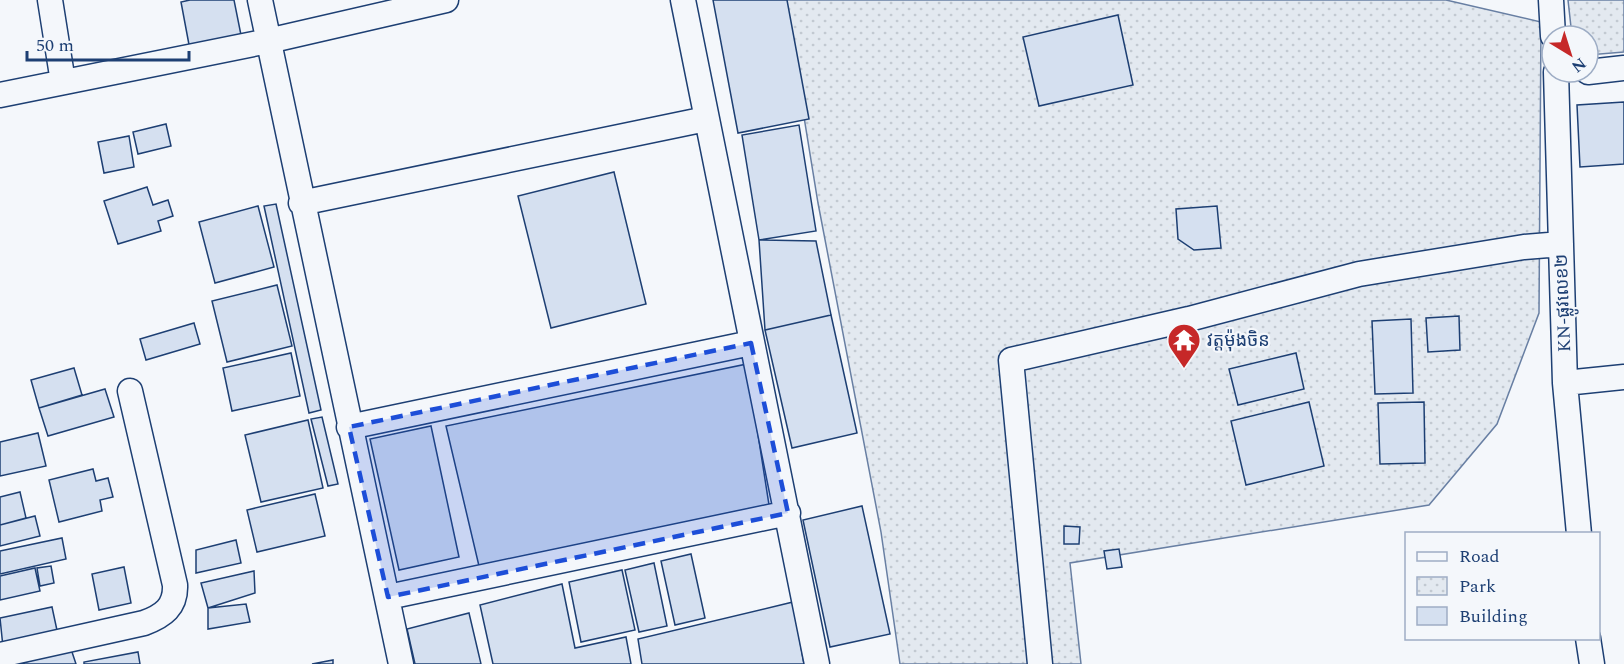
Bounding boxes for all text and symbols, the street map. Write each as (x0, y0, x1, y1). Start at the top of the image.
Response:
scale bar (27, 24, 189, 62)
north arrow (1540, 24, 1600, 84)
text: 50 m (36, 32, 74, 59)
text: N (1566, 52, 1591, 79)
street label: KN-ផ្លូវលេខ២ (1548, 253, 1581, 353)
temple icon: វត្តម៉ុងចិន (1166, 322, 1202, 369)
place label: វត្តម៉ុងចិន (1207, 327, 1270, 354)
legend (1405, 532, 1600, 640)
text: Road (1459, 543, 1500, 570)
text: Park (1459, 573, 1496, 600)
text: Building (1459, 603, 1528, 630)

